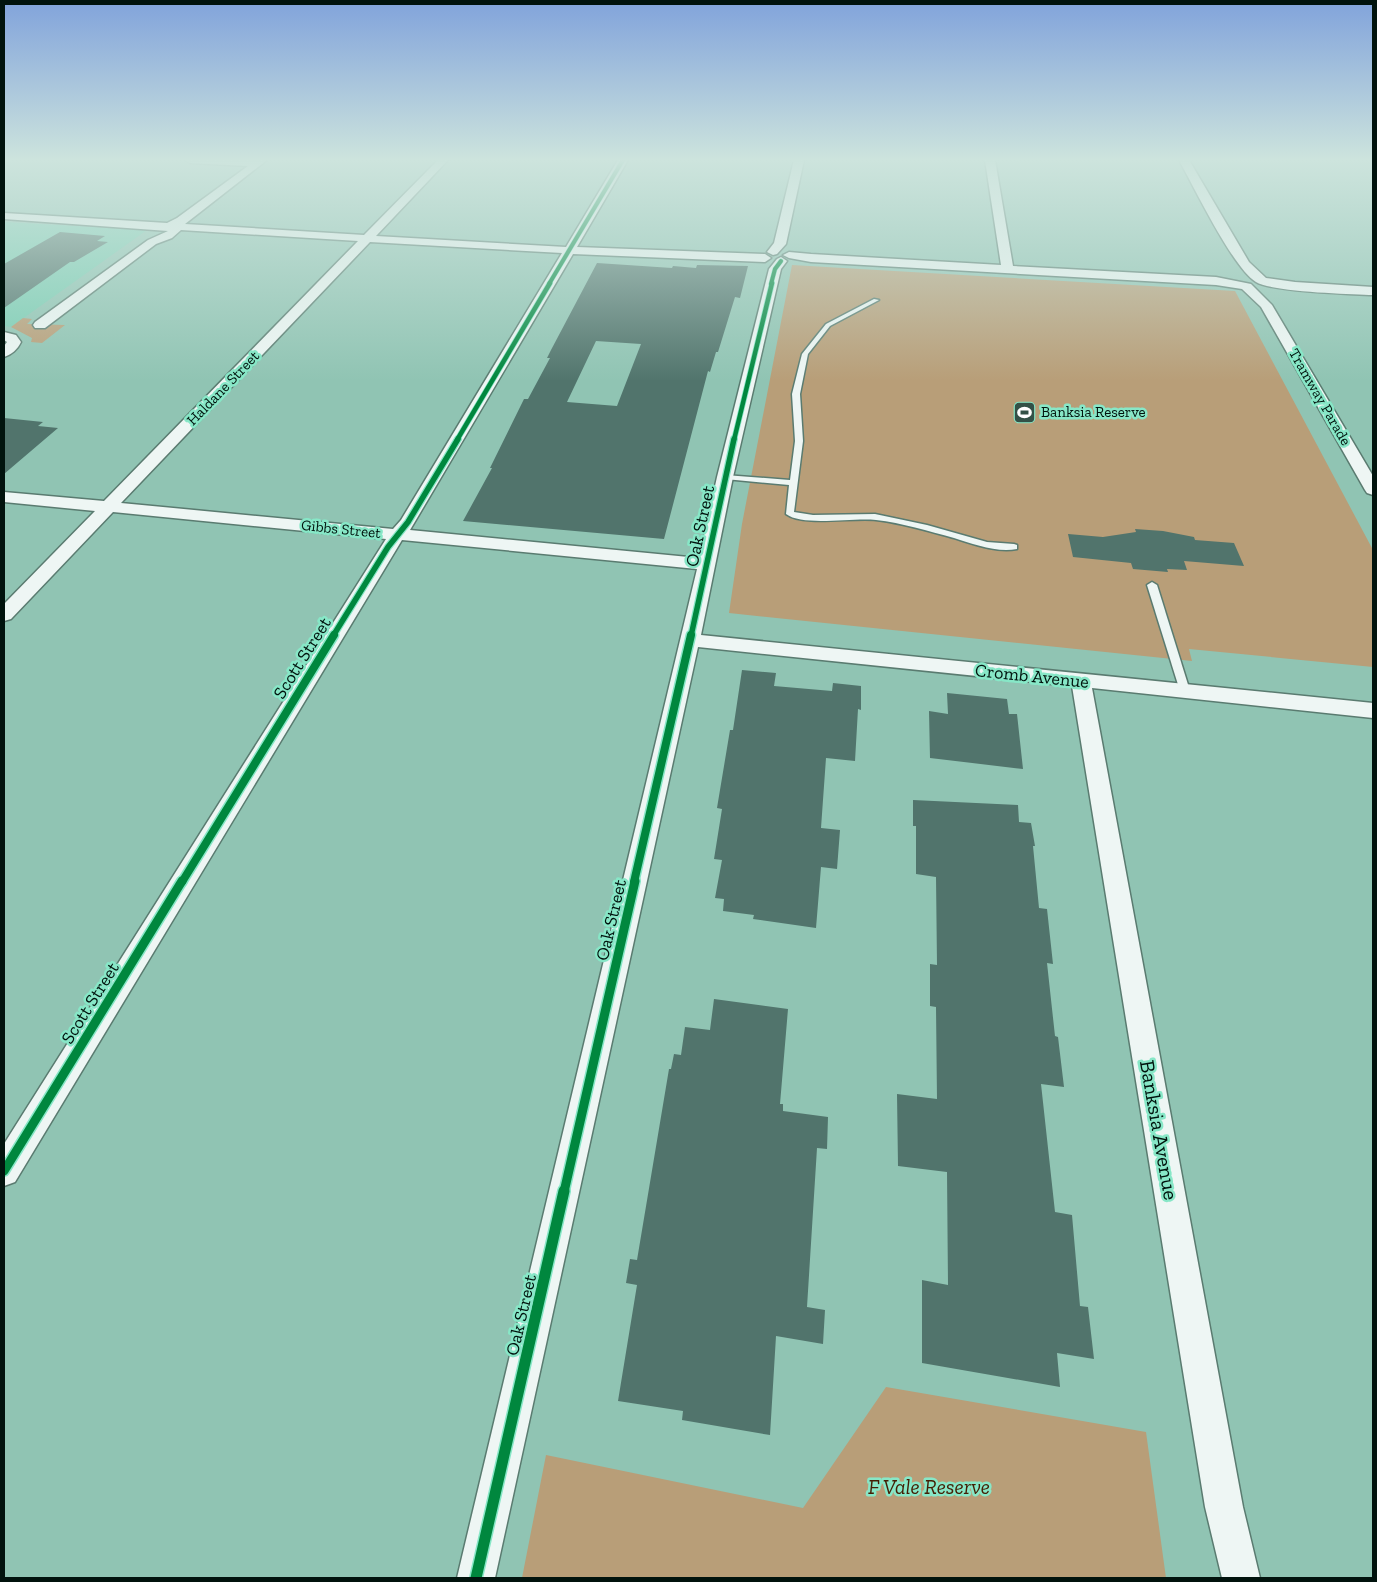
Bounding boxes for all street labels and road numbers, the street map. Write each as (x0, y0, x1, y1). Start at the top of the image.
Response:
street label: Tramway Parade (1285, 345, 1355, 449)
street label: Haldane Street (183, 347, 263, 429)
street label: Oak Street (681, 483, 719, 569)
street label: Gibbs Street (300, 516, 382, 542)
street label: Scott Street (268, 613, 336, 703)
street label: Cromb Avenue (974, 659, 1090, 693)
street label: Oak Street (591, 877, 631, 963)
street label: Scott Street (56, 958, 124, 1048)
street label: Banksia Avenue (1135, 1058, 1184, 1202)
street label: Oak Street (501, 1272, 541, 1358)

